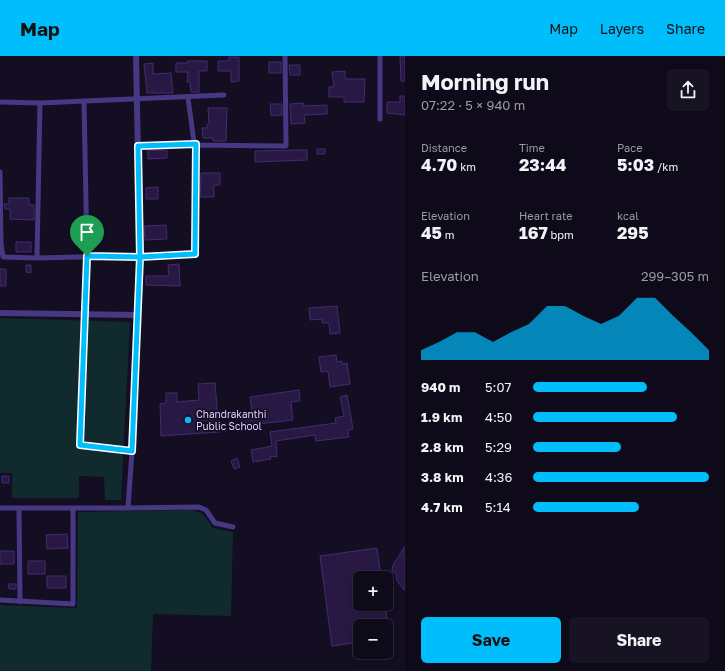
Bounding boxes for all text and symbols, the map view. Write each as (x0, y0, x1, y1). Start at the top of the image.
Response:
text: Map (20, 17, 60, 40)
text: Map (549, 20, 578, 37)
text: Layers (600, 20, 644, 37)
text: Share (666, 20, 705, 37)
text: Morning run (421, 68, 549, 95)
button: share (667, 69, 709, 111)
text: 07:22 · 5 × 940 m (421, 97, 525, 113)
text: Distance (421, 141, 467, 154)
text: Time (519, 141, 545, 154)
text: Pace (617, 141, 643, 154)
text: 4.70 (421, 154, 457, 175)
text: 23:44 (519, 154, 566, 175)
text: 5:03 (617, 154, 654, 175)
text: km (457, 160, 476, 173)
text: /km (654, 160, 678, 173)
text: Elevation (421, 209, 470, 222)
text: Heart rate (519, 209, 573, 222)
text: kcal (617, 209, 639, 222)
pin (70, 215, 104, 256)
icon: arrive (76, 221, 98, 243)
text: 45 (421, 222, 442, 243)
text: 167 (519, 222, 548, 243)
text: 295 (617, 222, 649, 243)
text: m (442, 228, 455, 241)
text: bpm (548, 228, 574, 241)
text: Elevation (421, 268, 479, 284)
text: 299–305 m (641, 268, 709, 284)
text: 940 m (421, 379, 460, 395)
text: 5:07 (485, 379, 511, 395)
place label: Chandrakanthi Public School (196, 408, 266, 432)
text: 1.9 km (421, 409, 462, 425)
text: 4:50 (485, 409, 512, 425)
marker: Chandrakanthi Public School (183, 415, 193, 425)
text: 2.8 km (421, 439, 464, 455)
text: 5:29 (485, 439, 512, 455)
text: 3.8 km (421, 469, 464, 485)
text: 4:36 (485, 469, 512, 485)
text: 4.7 km (421, 499, 463, 515)
text: 5:14 (485, 499, 511, 515)
map controls (353, 571, 393, 659)
button: + (353, 571, 393, 611)
button: Save (421, 617, 561, 663)
button: Share (569, 617, 709, 663)
button: − (353, 619, 393, 659)

